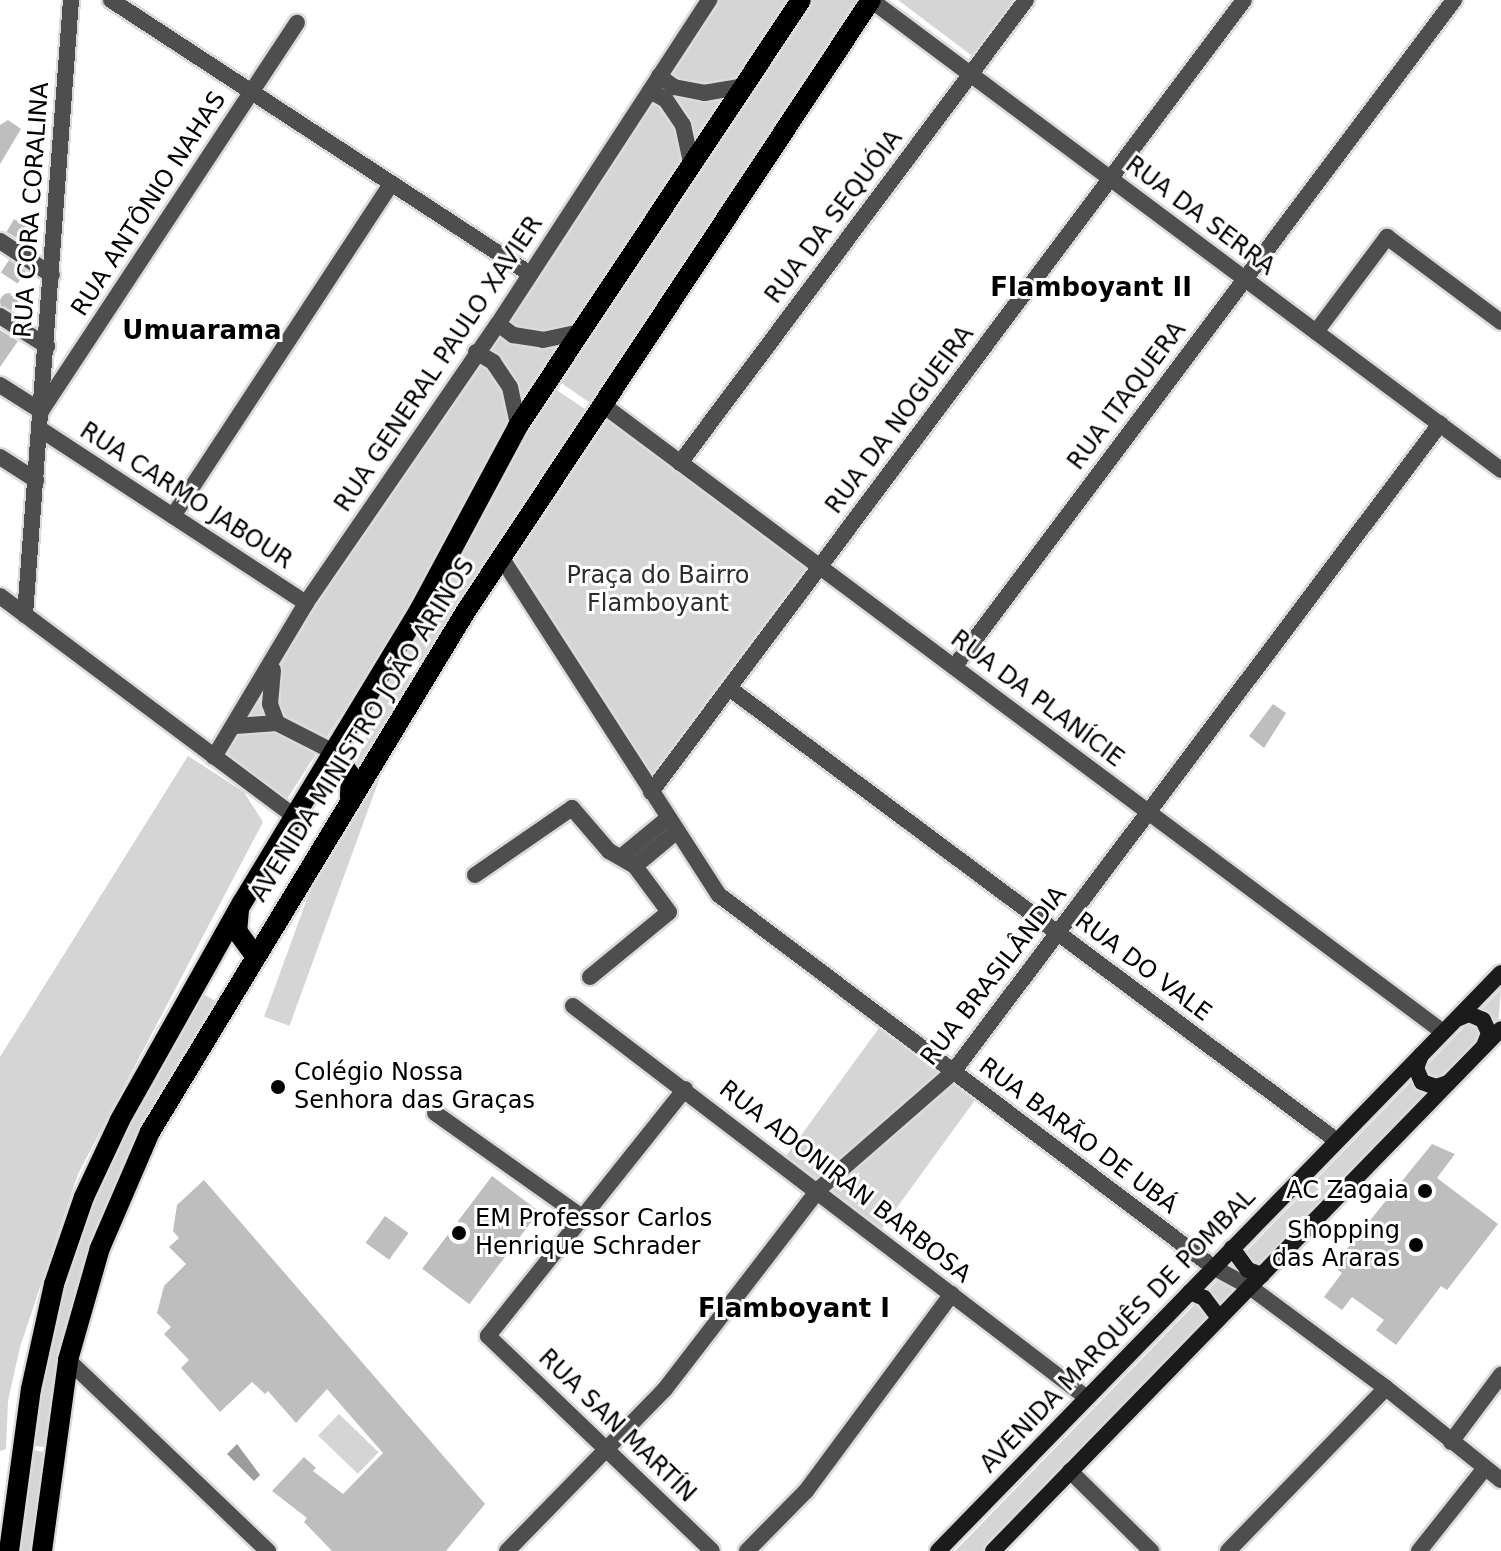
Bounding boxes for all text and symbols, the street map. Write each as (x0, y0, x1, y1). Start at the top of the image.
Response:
street label: RUA CORA CORALINA (9, 81, 55, 339)
street label: RUA ANTÔNIO NAHAS (66, 86, 232, 322)
street label: RUA DA SEQUÓIA (759, 125, 909, 309)
street label: RUA DA SERRA (1120, 150, 1280, 282)
street label: RUA GENERAL PAULO XAVIER (329, 210, 549, 518)
district label: Flamboyant II (990, 272, 1192, 304)
district label: Umuarama (122, 315, 282, 347)
street label: RUA ITAQUERA (1062, 316, 1192, 476)
street label: RUA DA NOGUEIRA (820, 320, 980, 520)
street label: RUA CARMO JABOUR (74, 416, 298, 576)
street label: AVENIDA MINISTRO JOÃO ARINOS (245, 553, 481, 907)
park label: Praça do Bairro Flamboyant (566, 562, 750, 618)
street label: RUA DA PLANÍCIE (945, 625, 1129, 773)
street label: RUA BRASILÂNDIA (915, 881, 1073, 1071)
street label: RUA DO VALE (1069, 906, 1217, 1028)
street label: RUA BARÃO DE UBÁ (973, 1052, 1183, 1220)
place label: Colégio Nossa Senhora das Graças (294, 1059, 535, 1115)
street label: RUA ADONIRAN BARBOSA (713, 1075, 977, 1289)
marker: Colégio Nossa Senhora das Graças (269, 1078, 287, 1096)
place label: AC Zagaia (1286, 1177, 1409, 1205)
marker: AC Zagaia (1416, 1182, 1434, 1200)
street label: AVENIDA MARQUÊS DE POMBAL (974, 1183, 1262, 1479)
place label: EM Professor Carlos Henrique Schrader (475, 1205, 712, 1261)
place label: Shopping das Araras (1272, 1217, 1400, 1273)
marker: EM Professor Carlos Henrique Schrader (450, 1224, 468, 1242)
marker: Shopping das Araras (1407, 1236, 1425, 1254)
district label: Flamboyant I (698, 1293, 890, 1325)
street label: RUA SAN MARTÍN (532, 1343, 702, 1509)

